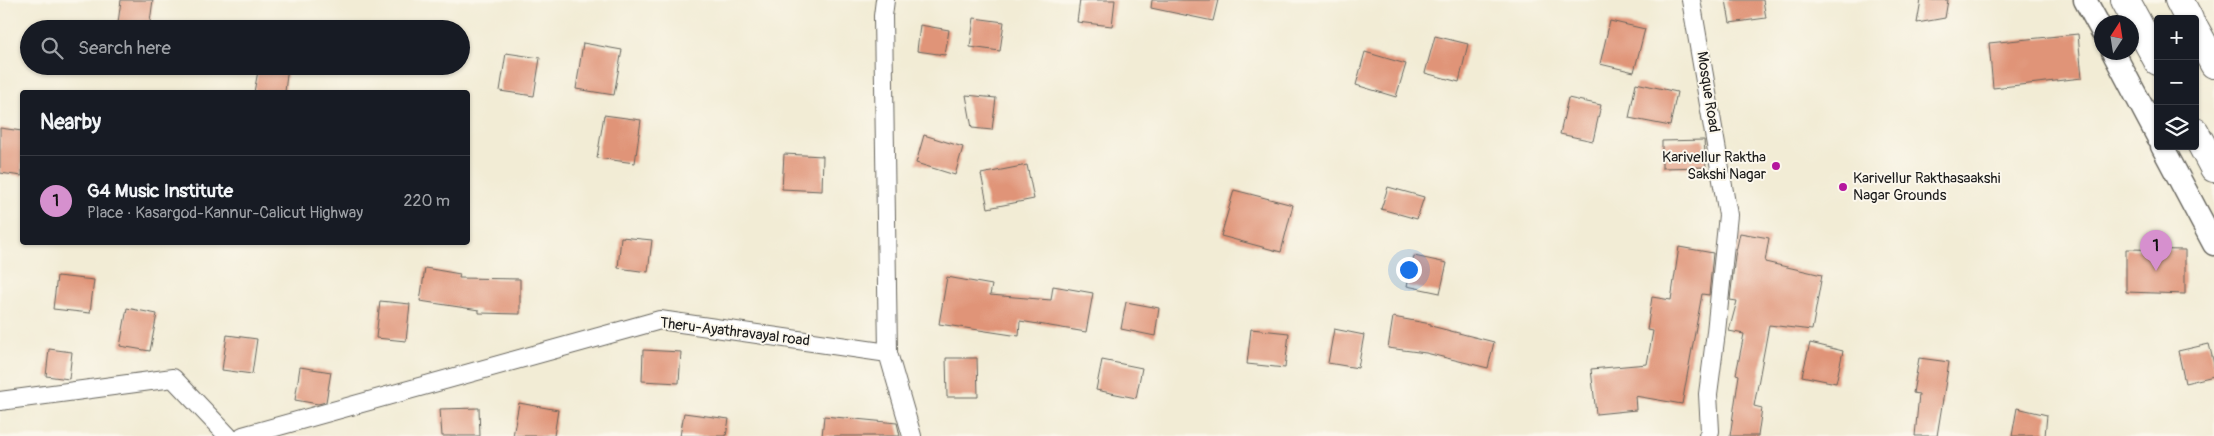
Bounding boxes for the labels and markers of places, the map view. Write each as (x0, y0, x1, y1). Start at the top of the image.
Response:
place label: Karivellur Raktha Sakshi Nagar (1662, 148, 1767, 184)
marker: Karivellur Raktha Sakshi Nagar (1770, 160, 1782, 172)
place label: Karivellur Rakthasaakshi Nagar Grounds (1853, 169, 2001, 205)
marker: Karivellur Rakthasaakshi Nagar Grounds (1837, 181, 1849, 193)
pin: 1 (2140, 230, 2172, 271)

